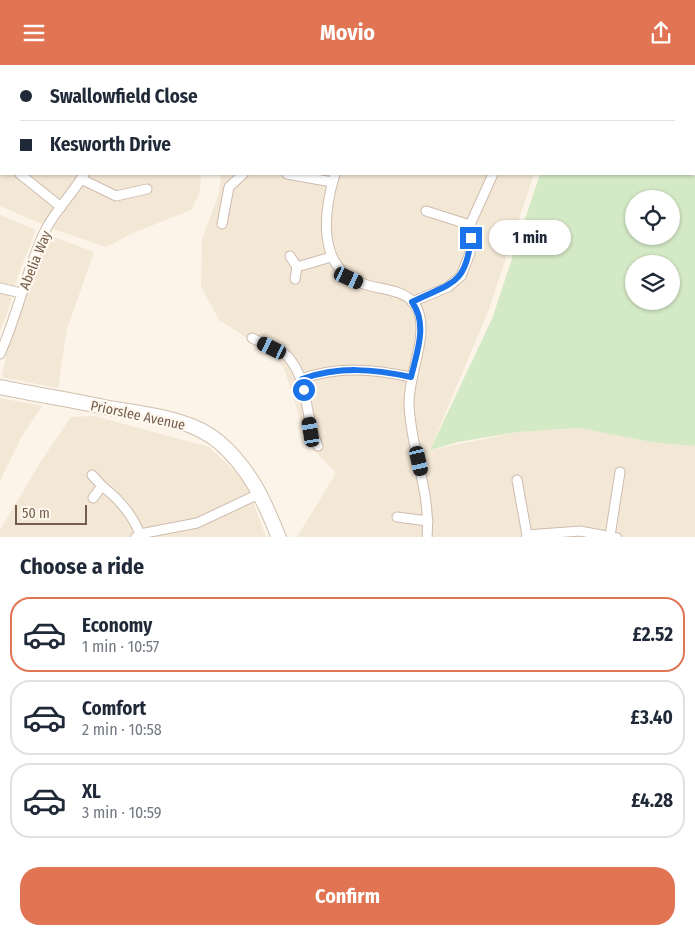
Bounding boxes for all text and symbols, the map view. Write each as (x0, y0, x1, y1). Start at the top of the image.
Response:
icon: menu (20, 19, 48, 47)
text: Movio (320, 19, 375, 46)
icon: share (647, 19, 675, 47)
text: Swallowfield Close (50, 85, 198, 108)
text: Kesworth Drive (50, 133, 171, 156)
map controls (625, 190, 680, 310)
button: locate (625, 190, 680, 245)
callout: 1 min (488, 221, 571, 255)
route end (460, 227, 482, 249)
street label: Abelia Way (16, 228, 55, 292)
text: 1 min (513, 228, 547, 247)
button: layers (625, 255, 680, 310)
car (332, 265, 365, 291)
car (255, 335, 288, 361)
route start (293, 379, 315, 401)
street label: Priorslee Avenue (89, 397, 187, 434)
car (301, 416, 320, 448)
car (408, 445, 429, 477)
scale bar (15, 503, 88, 526)
text: 50 m (22, 505, 50, 522)
text: Choose a ride (20, 553, 144, 580)
icon: car (22, 612, 67, 657)
text: Economy (82, 614, 152, 637)
text: £2.52 (632, 623, 673, 646)
text: 1 min · 10:57 (82, 637, 159, 656)
icon: car (22, 695, 67, 740)
text: Comfort (82, 697, 146, 720)
text: £3.40 (631, 706, 673, 729)
text: 2 min · 10:58 (82, 720, 162, 739)
icon: car (22, 778, 67, 823)
text: XL (82, 780, 101, 803)
text: £4.28 (631, 789, 673, 812)
text: 3 min · 10:59 (82, 803, 162, 822)
button: Confirm (20, 867, 675, 925)

